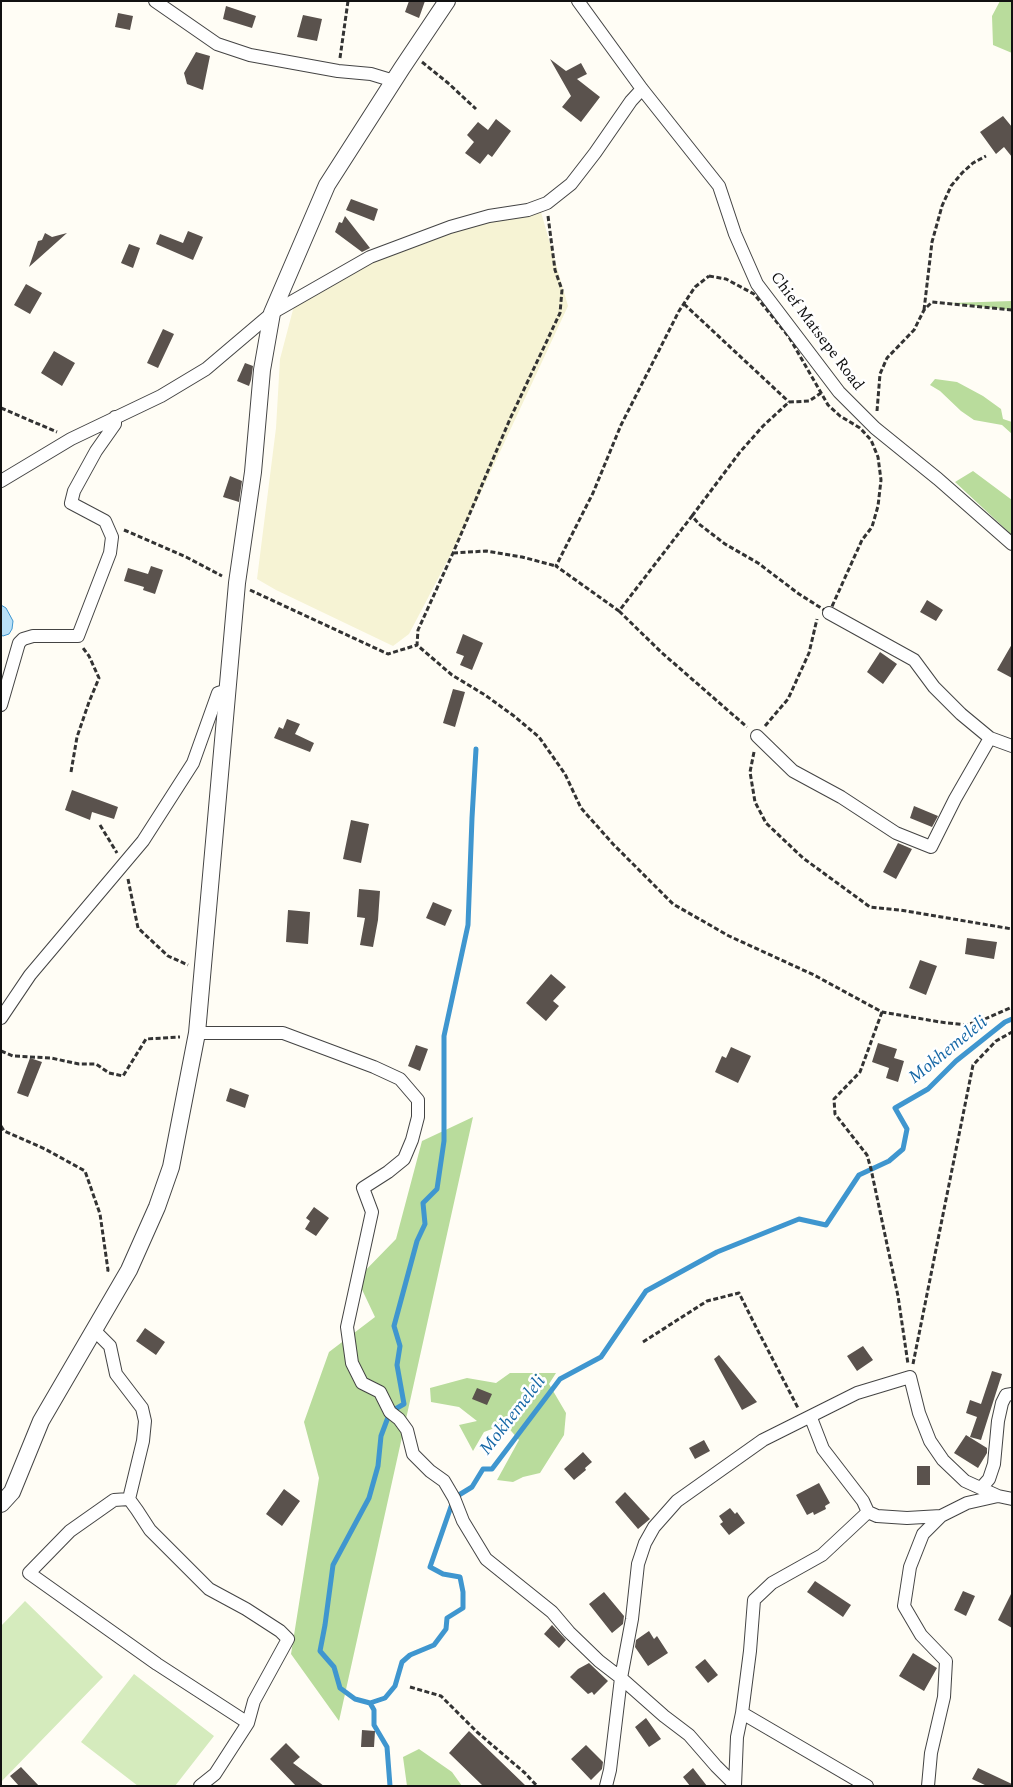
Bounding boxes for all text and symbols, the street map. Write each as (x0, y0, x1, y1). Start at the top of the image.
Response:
street label: Chief Matsepe Road (765, 269, 867, 395)
water label: Mokhemeleli (905, 1013, 993, 1089)
water label: Mokhemeleli (476, 1372, 552, 1460)

